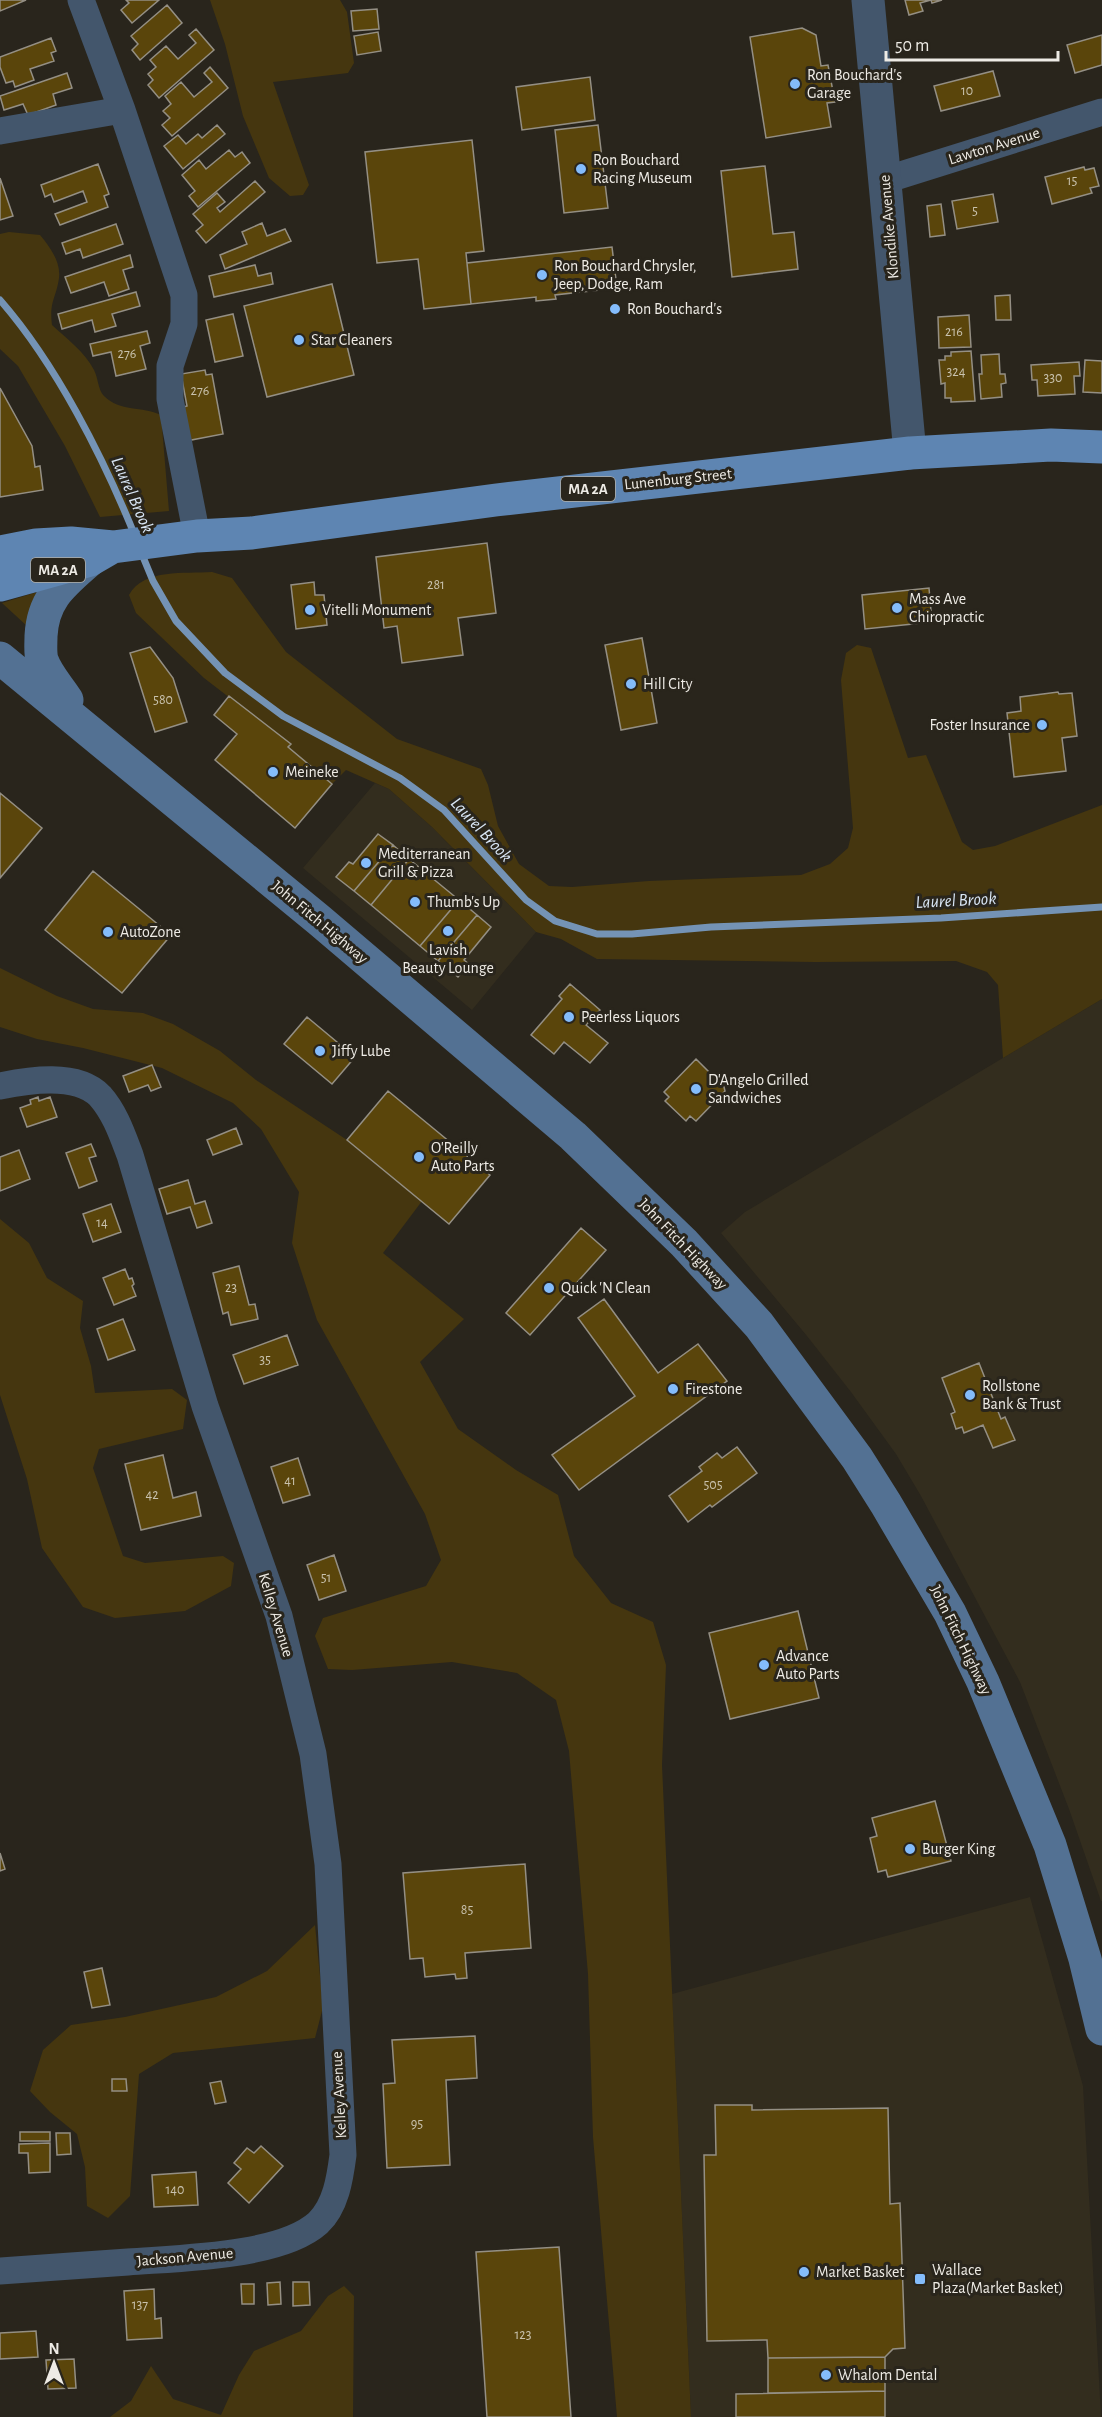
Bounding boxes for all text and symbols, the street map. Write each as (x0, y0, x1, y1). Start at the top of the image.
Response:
scale bar (886, 24, 1058, 62)
text: 50 m (895, 37, 929, 55)
place label: Ron Bouchard's Garage (807, 67, 902, 101)
marker: Ron Bouchard's Garage (788, 77, 802, 91)
house number: 10 (961, 84, 973, 98)
street label: Lawton Avenue (946, 124, 1042, 168)
place label: Ron Bouchard Racing Museum (593, 152, 692, 186)
marker: Ron Bouchard Racing Museum (574, 162, 588, 176)
street label: Klondike Avenue (876, 174, 902, 280)
house number: 15 (1067, 174, 1077, 188)
house number: 5 (972, 204, 978, 218)
place label: Ron Bouchard Chrysler, Jeep, Dodge, Ram (554, 258, 697, 292)
marker: Ron Bouchard Chrysler, Jeep, Dodge, Ram (535, 268, 549, 282)
place label: Ron Bouchard's (627, 301, 722, 317)
marker: Ron Bouchard's (608, 302, 622, 316)
house number: 216 (945, 325, 963, 339)
place label: Star Cleaners (311, 332, 392, 348)
marker: Star Cleaners (292, 333, 306, 347)
house number: 276 (118, 347, 136, 361)
house number: 324 (947, 365, 966, 379)
house number: 330 (1044, 371, 1062, 385)
house number: 276 (191, 384, 209, 398)
water label: Laurel Brook (107, 454, 157, 536)
street label: Lunenburg Street (623, 465, 733, 493)
road number: MA 2A (561, 477, 615, 501)
road number: MA 2A (31, 558, 85, 582)
house number: 281 (427, 578, 445, 592)
place label: Mass Ave Chiropractic (909, 591, 984, 625)
marker: Mass Ave Chiropractic (890, 601, 904, 615)
place label: Vitelli Monument (322, 602, 431, 618)
marker: Vitelli Monument (303, 603, 317, 617)
place label: Hill City (643, 676, 693, 693)
marker: Hill City (624, 677, 638, 691)
house number: 580 (153, 693, 173, 707)
place label: Foster Insurance (929, 717, 1030, 733)
marker: Foster Insurance (1035, 718, 1049, 732)
place label: Meineke (285, 764, 339, 780)
marker: Meineke (266, 765, 280, 779)
water label: Laurel Brook (447, 794, 515, 866)
place label: Mediterranean Grill & Pizza (378, 846, 471, 880)
marker: Mediterranean Grill & Pizza (359, 856, 373, 870)
street label: John Fitch Highway (268, 877, 371, 967)
water label: Laurel Brook (915, 890, 997, 912)
place label: Thumb's Up (427, 894, 500, 910)
marker: Thumb's Up (408, 895, 422, 909)
place label: AutoZone (120, 924, 181, 940)
marker: Lavish Beauty Lounge (441, 924, 455, 938)
marker: AutoZone (101, 925, 115, 939)
place label: Lavish Beauty Lounge (402, 942, 494, 977)
place label: Peerless Liquors (581, 1009, 680, 1025)
marker: Peerless Liquors (562, 1010, 576, 1024)
place label: Jiffy Lube (332, 1043, 391, 1060)
marker: Jiffy Lube (313, 1044, 327, 1058)
place label: D'Angelo Grilled Sandwiches (708, 1072, 809, 1106)
marker: D'Angelo Grilled Sandwiches (689, 1082, 703, 1096)
place label: O'Reilly Auto Parts (431, 1140, 495, 1174)
marker: O'Reilly Auto Parts (412, 1150, 426, 1164)
street label: John Fitch Highway (635, 1195, 730, 1293)
house number: 14 (96, 1216, 108, 1230)
place label: Quick 'N Clean (561, 1280, 651, 1297)
house number: 23 (225, 1281, 237, 1295)
marker: Quick 'N Clean (542, 1281, 556, 1295)
house number: 35 (259, 1353, 271, 1367)
place label: Rollstone Bank & Trust (982, 1378, 1061, 1412)
place label: Firestone (685, 1381, 742, 1397)
marker: Firestone (666, 1382, 680, 1396)
marker: Rollstone Bank & Trust (963, 1388, 977, 1402)
house number: 41 (284, 1474, 296, 1488)
house number: 505 (703, 1478, 723, 1492)
house number: 42 (145, 1488, 159, 1502)
street label: Kelley Avenue (255, 1571, 296, 1659)
house number: 51 (321, 1571, 331, 1585)
street label: John Fitch Highway (927, 1583, 994, 1698)
place label: Advance Auto Parts (776, 1648, 840, 1682)
marker: Advance Auto Parts (757, 1658, 771, 1672)
place label: Burger King (922, 1841, 996, 1857)
marker: Burger King (903, 1842, 917, 1856)
house number: 85 (461, 1903, 473, 1917)
street label: Kelley Avenue (329, 2051, 350, 2139)
house number: 95 (411, 2117, 423, 2131)
house number: 140 (166, 2183, 184, 2197)
street label: Jackson Avenue (136, 2245, 234, 2269)
place label: Wallace Plaza(Market Basket) (932, 2262, 1064, 2296)
place label: Market Basket (816, 2264, 904, 2280)
marker: Market Basket (797, 2265, 811, 2279)
marker: Wallace Plaza(Market Basket) (913, 2272, 927, 2286)
house number: 137 (132, 2298, 148, 2312)
house number: 123 (515, 2328, 532, 2342)
north arrow (24, 2333, 84, 2393)
text: N (48, 2341, 60, 2357)
place label: Whalom Dental (838, 2367, 937, 2383)
marker: Whalom Dental (819, 2368, 833, 2382)

